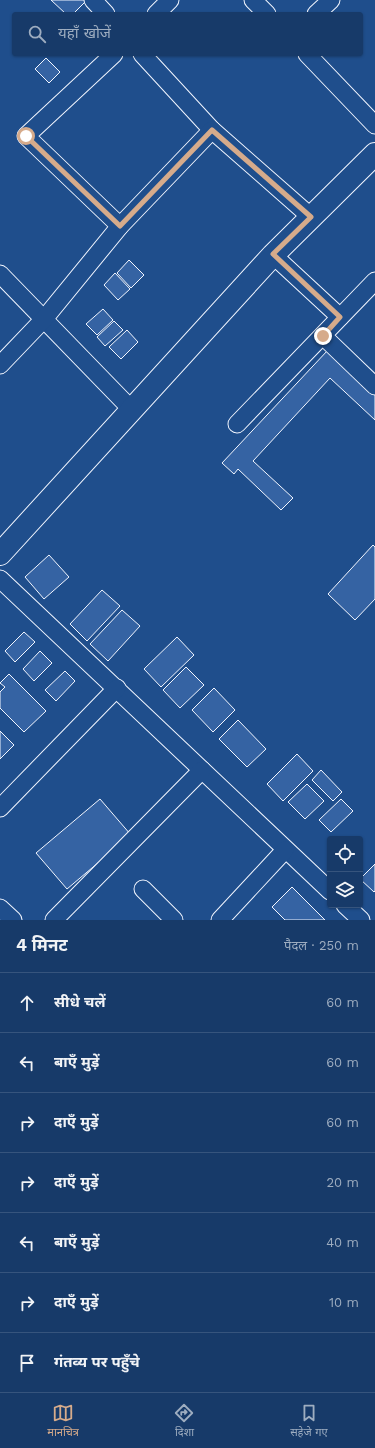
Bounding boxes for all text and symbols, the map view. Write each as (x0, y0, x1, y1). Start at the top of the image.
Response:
search box (12, 12, 363, 56)
icon: search (26, 23, 48, 45)
text: यहाँ खोजें (58, 24, 111, 42)
route start (17, 127, 35, 145)
route end (314, 327, 332, 345)
map controls (327, 836, 363, 908)
button: locate (327, 836, 363, 872)
button: layers (327, 872, 363, 908)
text: 4 मिनट (16, 935, 68, 955)
text: पैदल · 250 m (284, 938, 359, 953)
icon: ahead (16, 992, 38, 1014)
text: सीधे चलें (54, 993, 106, 1011)
text: 60 m (326, 995, 359, 1010)
icon: left (16, 1052, 38, 1074)
text: बाएँ मुड़ें (54, 1053, 99, 1071)
text: 60 m (326, 1055, 359, 1070)
icon: right (16, 1112, 38, 1134)
text: दाएँ मुड़ें (54, 1113, 99, 1131)
text: 60 m (326, 1115, 359, 1130)
icon: right (16, 1172, 38, 1194)
text: दाएँ मुड़ें (54, 1173, 99, 1191)
text: 20 m (327, 1175, 359, 1190)
icon: left (16, 1232, 38, 1254)
text: बाएँ मुड़ें (54, 1233, 99, 1251)
text: 40 m (326, 1235, 359, 1250)
icon: right (16, 1292, 38, 1314)
text: दाएँ मुड़ें (54, 1293, 99, 1311)
text: 10 m (329, 1295, 359, 1310)
icon: arrive (16, 1352, 38, 1374)
text: गंतव्य पर पहुँचे (54, 1353, 140, 1371)
tab: मानचित्र (47, 1402, 79, 1440)
tab: दिशा (173, 1402, 195, 1440)
tab: सहेजे गए (290, 1402, 328, 1440)

